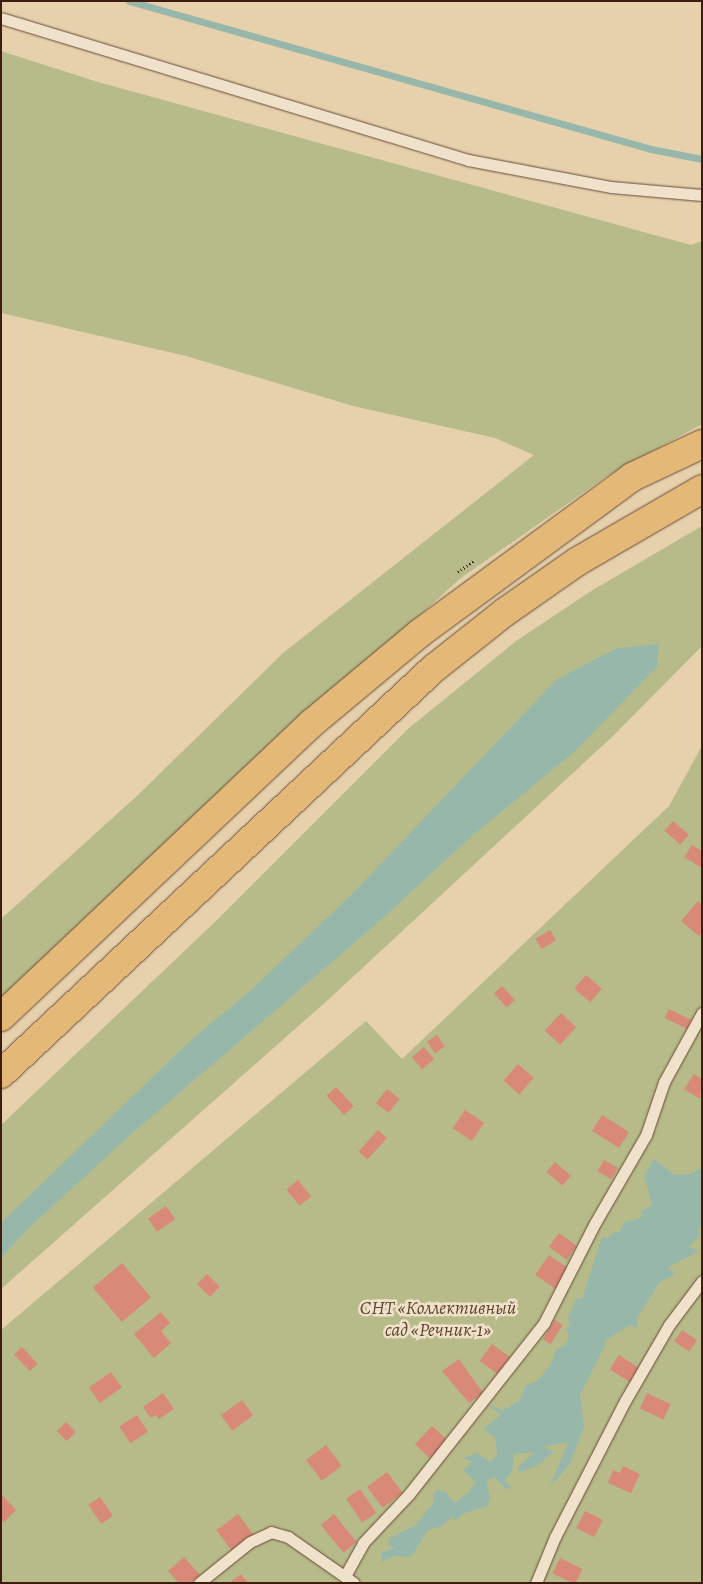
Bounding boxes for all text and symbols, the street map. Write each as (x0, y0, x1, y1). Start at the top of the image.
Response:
park label: СНТ «Коллективный сад «Речник-1» (360, 1298, 516, 1342)

